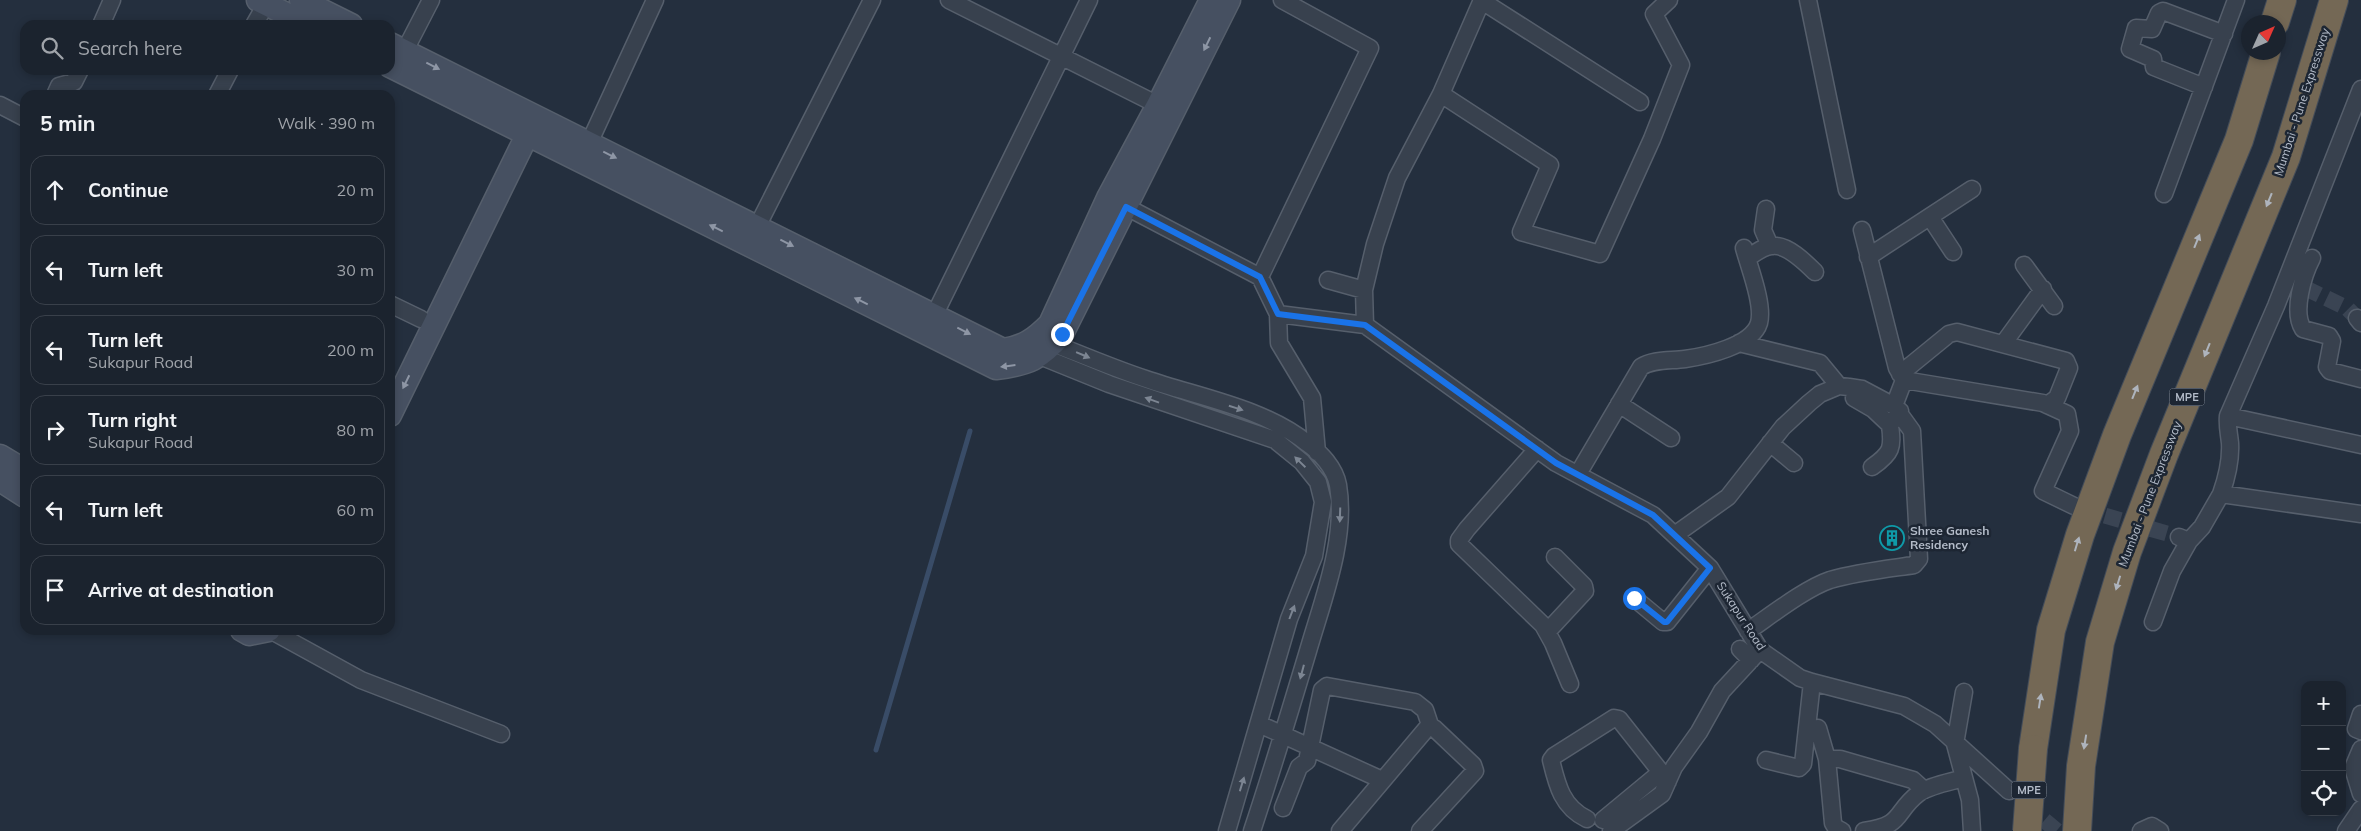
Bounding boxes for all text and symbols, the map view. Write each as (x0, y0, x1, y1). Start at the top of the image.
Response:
north arrow (2241, 15, 2286, 60)
search box (20, 20, 395, 75)
street label: Mumbai - Pune Expressway (2270, 25, 2333, 178)
icon: search (38, 34, 66, 62)
text: Search here (78, 36, 182, 60)
one-way arrow (1203, 37, 1211, 51)
one-way arrow (426, 62, 441, 70)
text: 5 min (40, 110, 95, 136)
text: Walk · 390 m (277, 113, 375, 133)
one-way arrow (603, 151, 617, 159)
icon: ahead (41, 176, 69, 204)
text: Continue (88, 178, 168, 202)
text: 20 m (337, 180, 374, 200)
one-way arrow (2264, 193, 2272, 207)
one-way arrow (709, 224, 723, 232)
one-way arrow (2193, 234, 2201, 249)
one-way arrow (780, 239, 794, 247)
icon: left (41, 256, 69, 284)
text: Turn left (88, 258, 163, 282)
text: 30 m (337, 260, 374, 280)
one-way arrow (854, 296, 868, 304)
route end (1051, 323, 1074, 346)
one-way arrow (957, 327, 971, 335)
text: Turn left (88, 328, 163, 352)
icon: left (41, 336, 69, 364)
text: 200 m (327, 340, 374, 360)
one-way arrow (2202, 343, 2210, 357)
text: Sukapur Road (88, 352, 193, 372)
one-way arrow (1076, 352, 1090, 360)
one-way arrow (1000, 362, 1016, 370)
one-way arrow (402, 375, 410, 389)
one-way arrow (2131, 384, 2139, 399)
road number: MPE (2170, 388, 2204, 406)
one-way arrow (1144, 396, 1159, 404)
one-way arrow (1229, 405, 1244, 413)
text: Turn right (88, 408, 177, 432)
icon: right (41, 416, 69, 444)
street label: Mumbai - Pune Expressway (2115, 418, 2185, 569)
text: 80 m (337, 420, 374, 440)
text: Sukapur Road (88, 432, 193, 452)
one-way arrow (1295, 456, 1307, 468)
icon: left (41, 496, 69, 524)
text: Turn left (88, 498, 163, 522)
text: 60 m (337, 500, 374, 520)
one-way arrow (1335, 507, 1343, 523)
place label: Shree Ganesh Residency (1910, 523, 1989, 552)
building icon: Shree Ganesh Residency (1879, 525, 1905, 551)
one-way arrow (2074, 536, 2082, 551)
icon: arrive (41, 576, 69, 604)
one-way arrow (2113, 576, 2121, 591)
text: Arrive at destination (88, 578, 274, 602)
street label: Sukapur Road (1714, 579, 1769, 653)
route start (1623, 587, 1646, 610)
one-way arrow (1288, 604, 1296, 619)
one-way arrow (1298, 665, 1306, 680)
map controls (2301, 681, 2346, 816)
button: + (2301, 681, 2346, 726)
one-way arrow (2036, 693, 2044, 709)
button: − (2301, 726, 2346, 771)
one-way arrow (2080, 734, 2088, 750)
button: locate (2301, 771, 2346, 816)
one-way arrow (1238, 777, 1246, 792)
road number: MPE (2012, 782, 2046, 798)

